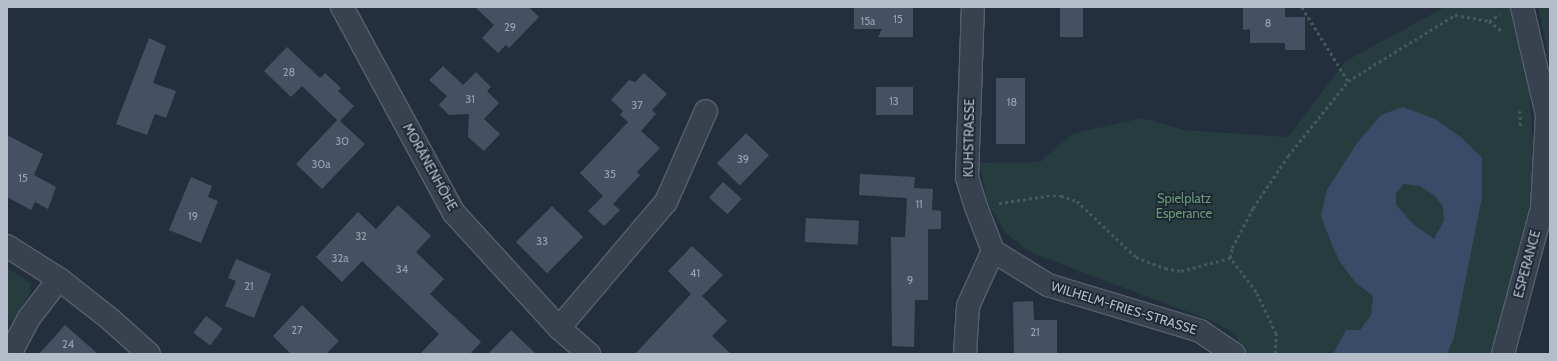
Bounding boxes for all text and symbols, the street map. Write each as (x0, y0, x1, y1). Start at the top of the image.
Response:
house number: 15 (893, 12, 903, 26)
house number: 15a (861, 14, 875, 28)
house number: 8 (1265, 16, 1271, 30)
house number: 29 (504, 20, 516, 34)
house number: 28 (283, 65, 295, 79)
house number: 31 (465, 92, 475, 106)
house number: 13 (889, 94, 899, 108)
house number: 18 (1007, 95, 1017, 109)
house number: 37 (631, 98, 643, 112)
street label: KUHSTRASSE (961, 99, 977, 177)
street label: MORÄNENHÖHE (400, 121, 460, 213)
house number: 30 (335, 134, 349, 148)
house number: 39 (737, 152, 749, 166)
house number: 30a (312, 157, 330, 171)
house number: 35 (604, 167, 616, 181)
house number: 15 (18, 171, 28, 185)
park label: Spielplatz Esperance (1156, 191, 1212, 222)
house number: 11 (915, 197, 923, 211)
house number: 19 (188, 209, 198, 223)
street label: ESPERANCE (1510, 228, 1544, 300)
house number: 32 (355, 229, 367, 243)
house number: 33 (536, 234, 548, 248)
house number: 32a (332, 251, 348, 265)
house number: 34 (396, 262, 408, 276)
house number: 41 (690, 266, 700, 280)
house number: 9 (907, 273, 913, 287)
street label: WILHELM-FRIES-STRASSE (1049, 278, 1199, 338)
house number: 21 (244, 279, 254, 293)
house number: 27 (291, 323, 303, 337)
house number: 21 (1030, 325, 1040, 339)
house number: 24 (62, 337, 74, 351)

